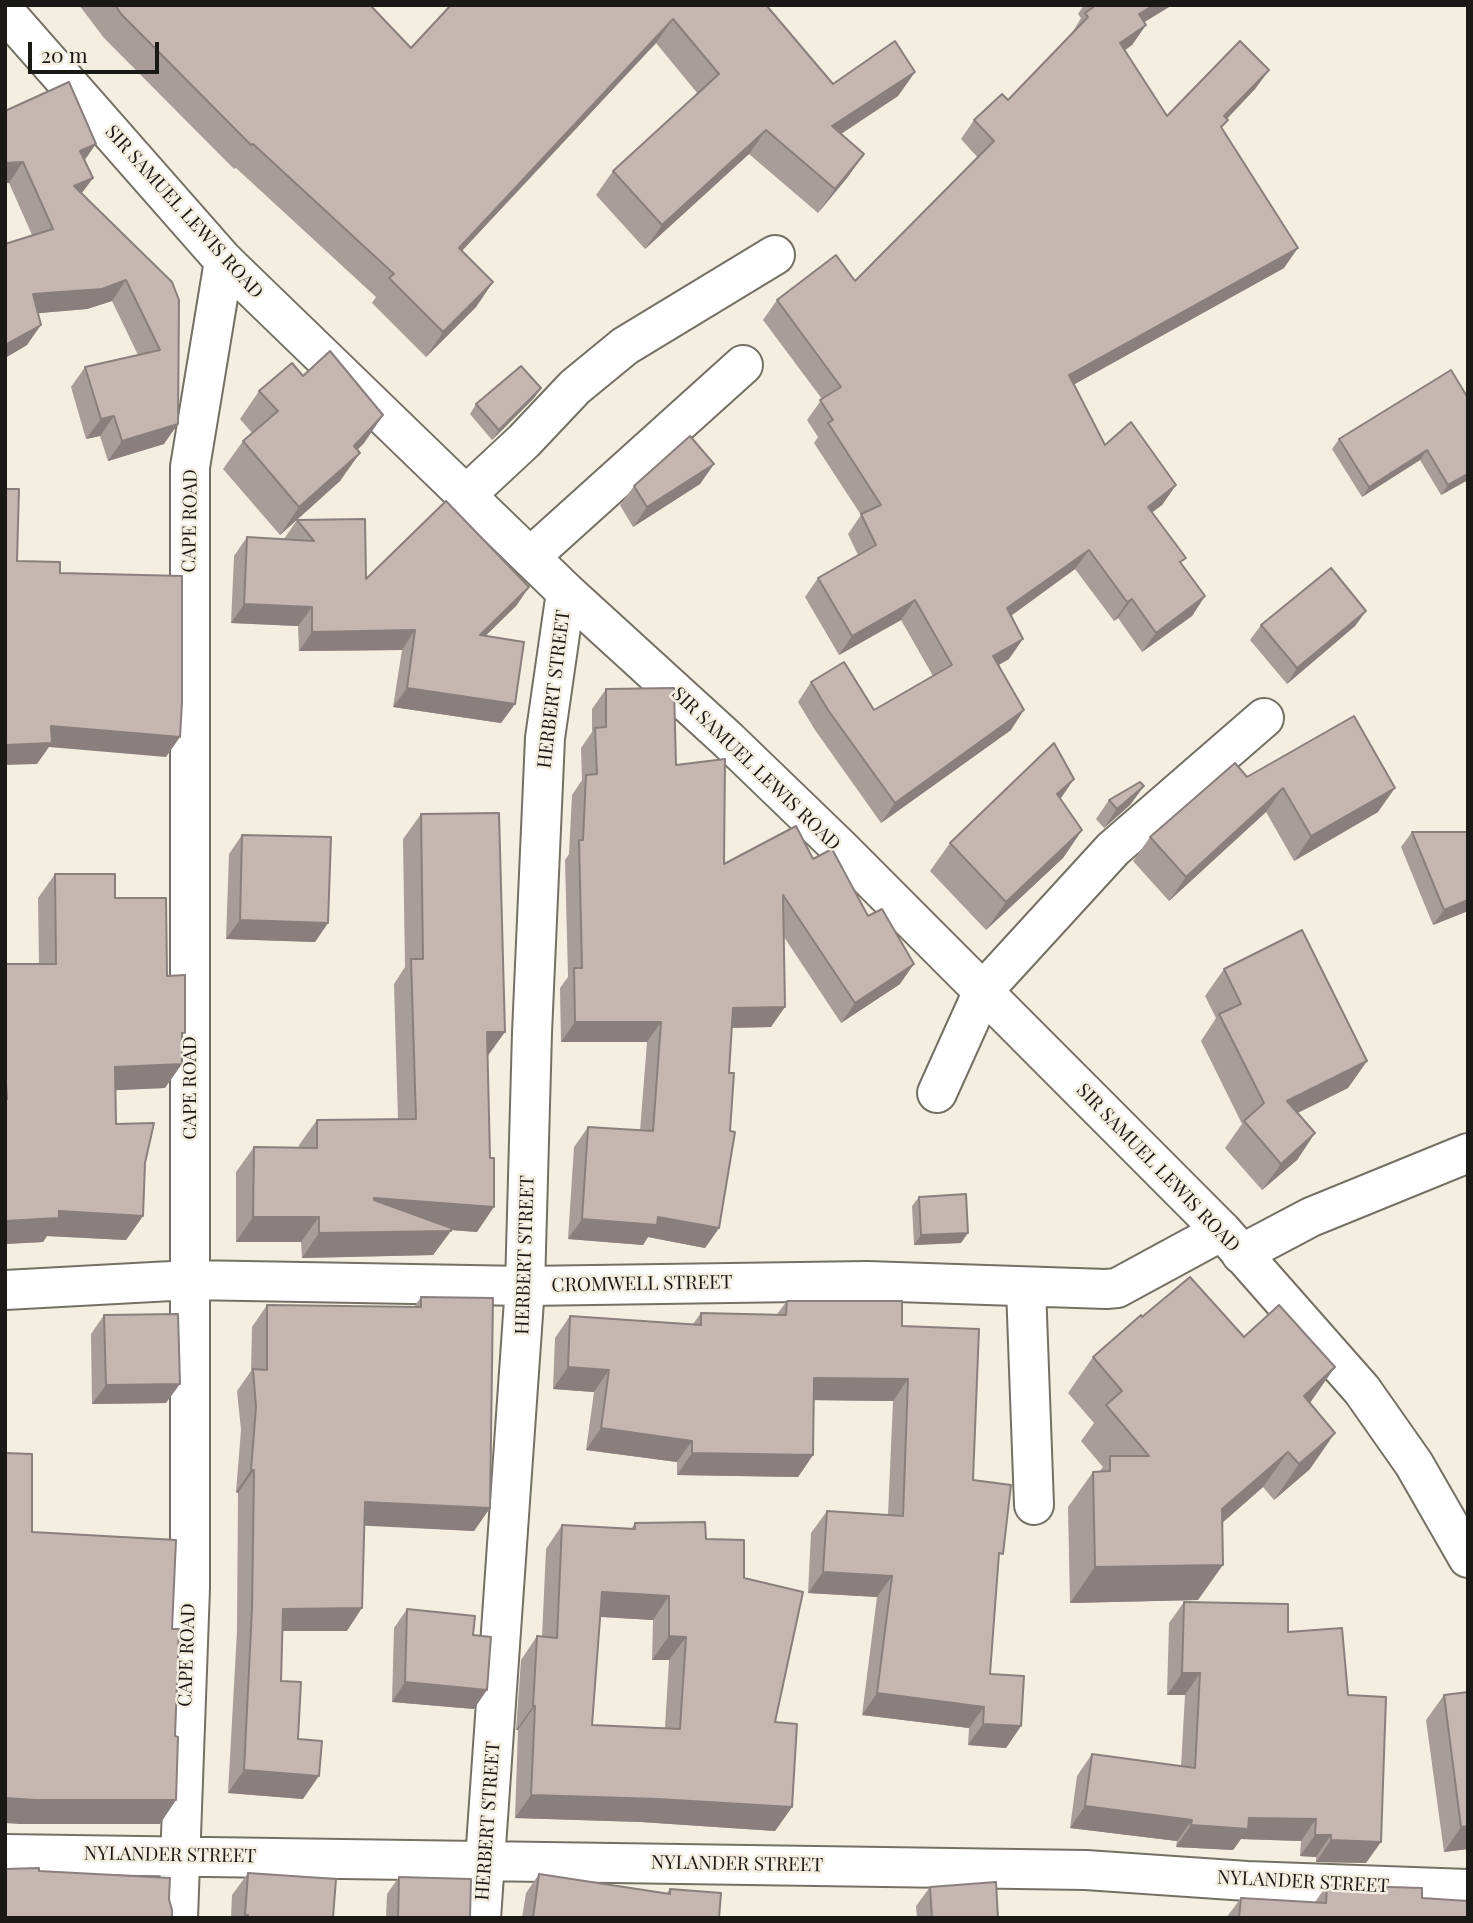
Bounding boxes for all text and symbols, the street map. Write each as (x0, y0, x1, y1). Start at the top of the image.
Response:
scale bar (32, 28, 163, 72)
text: 20 m (41, 40, 88, 68)
street label: SIR SAMUEL LEWIS ROAD (100, 121, 268, 303)
street label: CAPE ROAD (178, 469, 202, 573)
street label: HERBERT STREET (533, 608, 575, 770)
street label: SIR SAMUEL LEWIS ROAD (667, 683, 845, 855)
street label: CAPE ROAD (179, 1036, 201, 1140)
street label: SIR SAMUEL LEWIS ROAD (1072, 1079, 1244, 1257)
street label: HERBERT STREET (511, 1175, 539, 1335)
street label: CROMWELL STREET (551, 1271, 733, 1297)
street label: CAPE ROAD (174, 1603, 200, 1707)
street label: HERBERT STREET (471, 1741, 505, 1901)
street label: NYLANDER STREET (84, 1842, 256, 1868)
street label: NYLANDER STREET (651, 1851, 823, 1877)
street label: NYLANDER STREET (1216, 1866, 1390, 1898)

